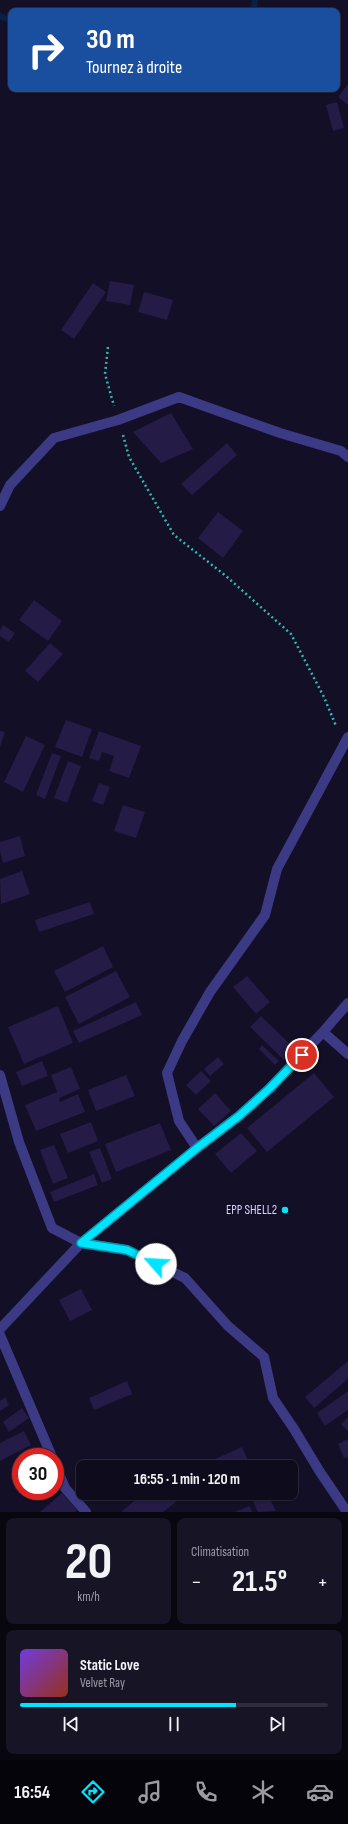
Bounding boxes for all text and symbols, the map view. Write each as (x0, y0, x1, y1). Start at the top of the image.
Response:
text: 30 m (86, 23, 135, 56)
icon: right (20, 24, 72, 76)
text: Tournez à droite (86, 57, 182, 78)
pin (285, 1038, 319, 1072)
icon: arrive (291, 1044, 313, 1066)
place label: EPP SHELL2 (226, 1202, 277, 1218)
marker: EPP SHELL2 (280, 1205, 290, 1215)
position arrow (135, 1243, 177, 1285)
speed limit sign: 30 (12, 1448, 64, 1500)
text: 16:55 · 1 min · 120 m (134, 1470, 240, 1489)
text: 20 (65, 1531, 112, 1594)
text: Climatisation (191, 1544, 249, 1560)
text: 21.5° (232, 1564, 287, 1600)
text: − (191, 1569, 202, 1596)
text: + (317, 1569, 328, 1596)
text: km/h (77, 1589, 100, 1605)
text: Static Love (80, 1656, 139, 1675)
text: Velvet Ray (80, 1675, 125, 1691)
icon: previous (60, 1713, 82, 1735)
icon: pause (163, 1713, 185, 1735)
icon: next (266, 1713, 288, 1735)
icon: directions (79, 1778, 107, 1806)
icon: music (136, 1778, 164, 1806)
icon: phone (192, 1778, 220, 1806)
icon: climate (249, 1778, 277, 1806)
icon: car (306, 1778, 334, 1806)
text: 16:54 (14, 1782, 50, 1803)

